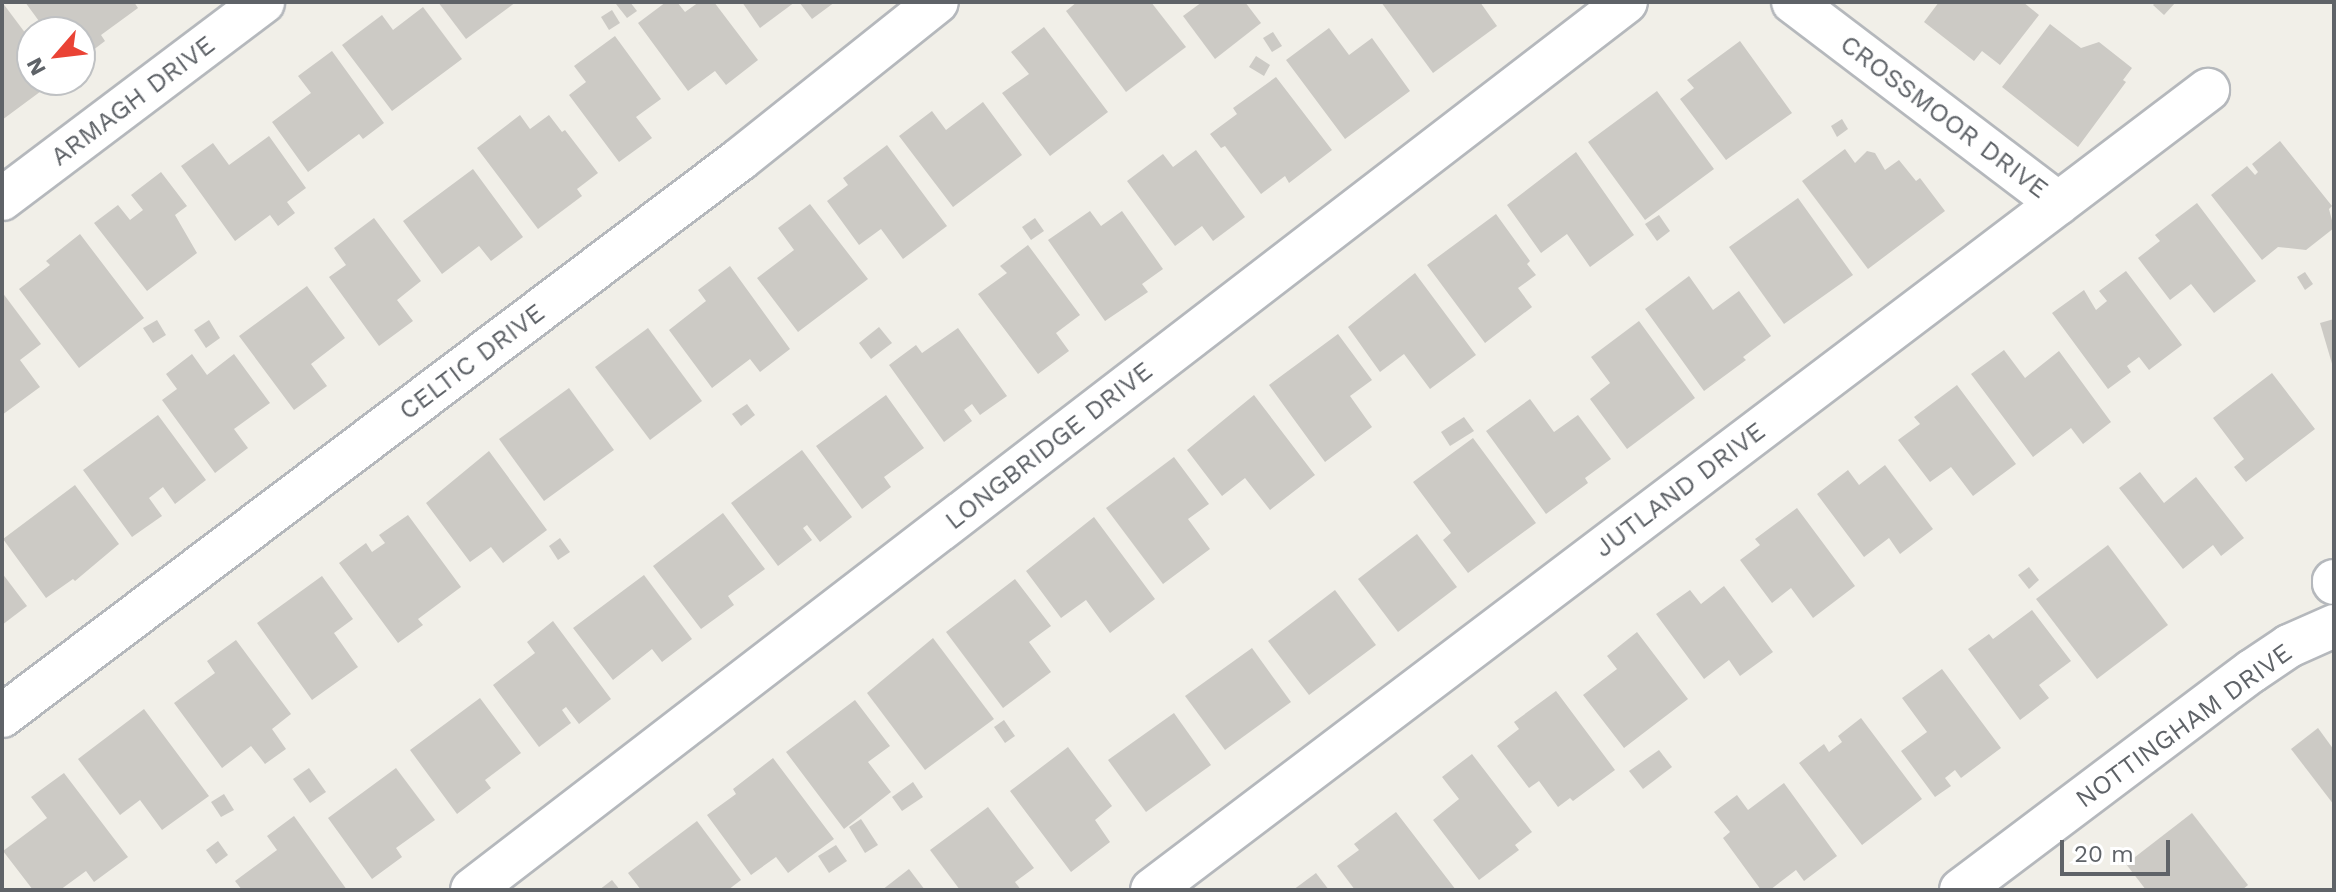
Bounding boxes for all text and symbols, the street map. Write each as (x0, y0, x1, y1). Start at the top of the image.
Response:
north arrow (16, 16, 96, 96)
street label: ARMAGH DRIVE (45, 29, 221, 173)
street label: CROSSMOOR DRIVE (1834, 29, 2054, 205)
text: N (21, 53, 51, 80)
street label: CELTIC DRIVE (393, 297, 551, 427)
street label: LONGBRIDGE DRIVE (939, 355, 1159, 537)
street label: JUTLAND DRIVE (1589, 416, 1771, 564)
street label: NOTTINGHAM DRIVE (2070, 637, 2298, 815)
scale bar (2064, 824, 2174, 874)
text: 20 m (2074, 840, 2134, 868)

